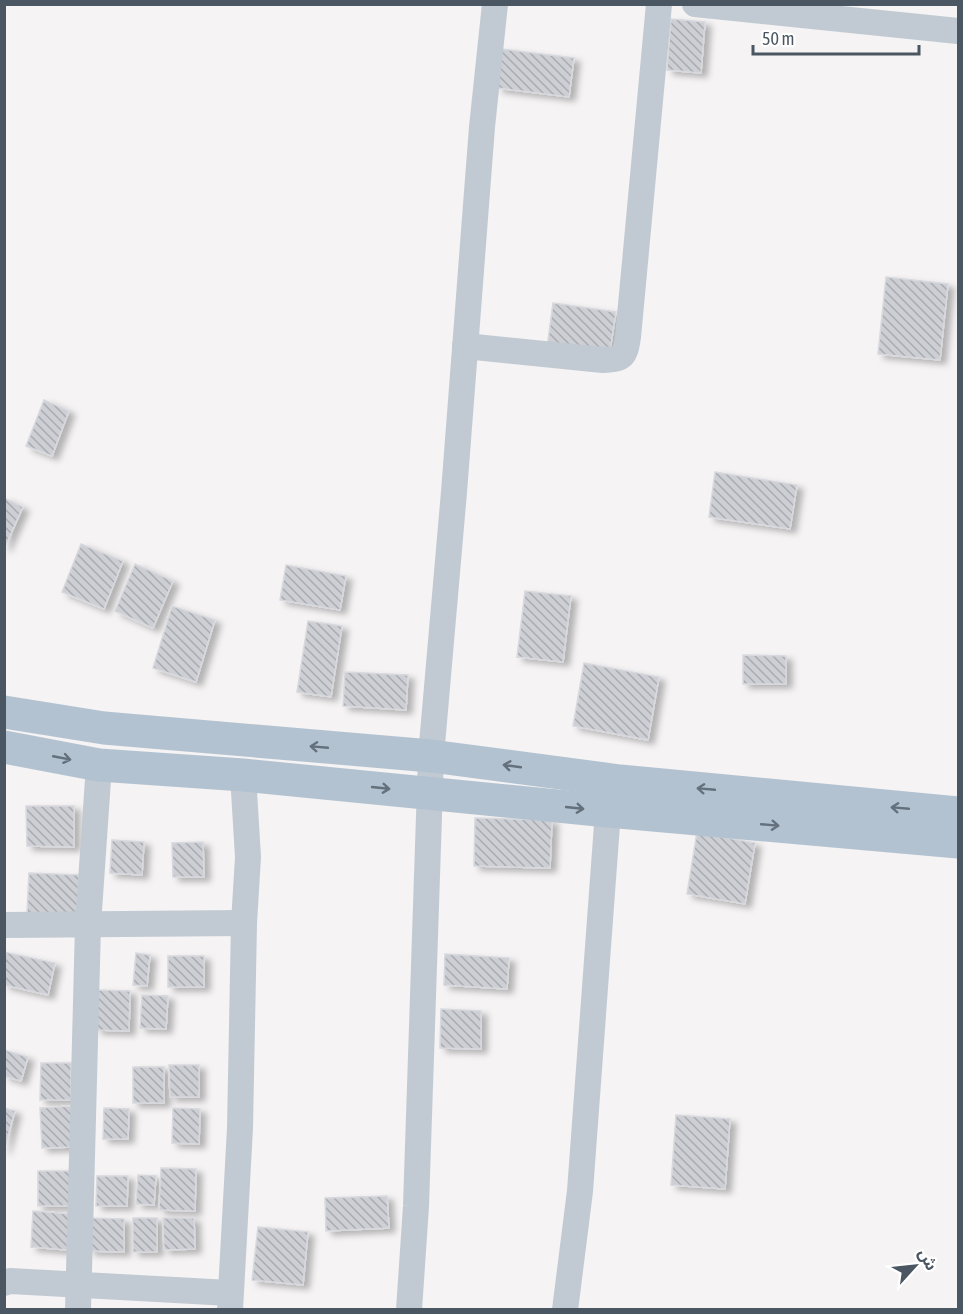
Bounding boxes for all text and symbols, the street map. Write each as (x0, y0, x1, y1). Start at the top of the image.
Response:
scale bar (753, 18, 920, 56)
text: 50 m (762, 28, 794, 49)
one-way arrow (309, 741, 329, 752)
one-way arrow (52, 753, 71, 764)
one-way arrow (503, 761, 523, 772)
one-way arrow (371, 783, 391, 794)
one-way arrow (697, 783, 717, 794)
one-way arrow (891, 802, 911, 813)
one-way arrow (565, 803, 585, 814)
one-way arrow (759, 820, 779, 831)
north arrow (885, 1236, 945, 1296)
text: ش (914, 1245, 941, 1274)

